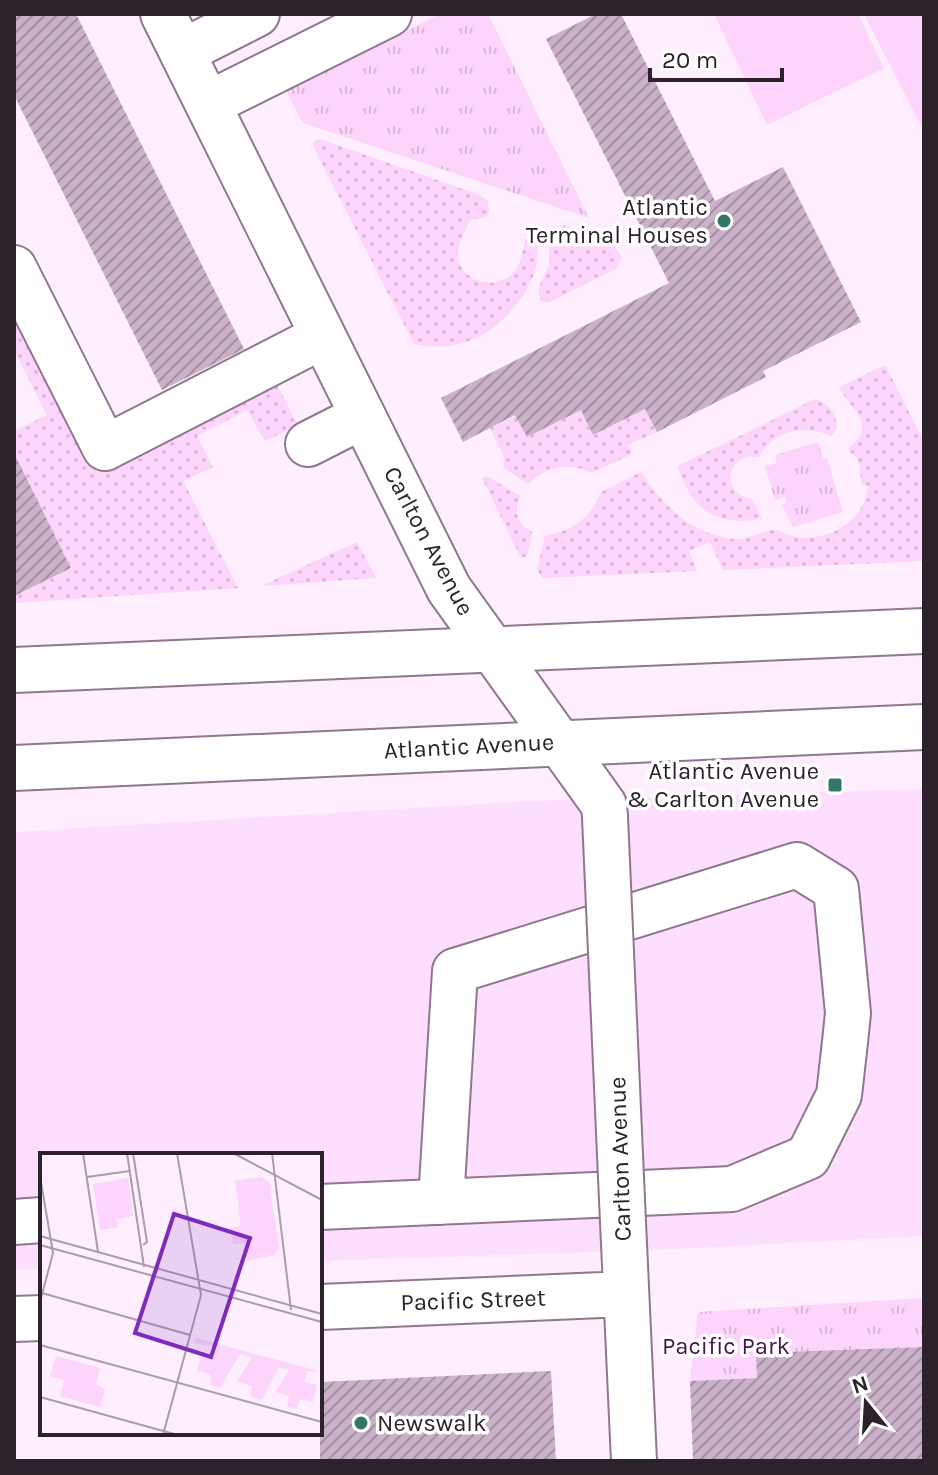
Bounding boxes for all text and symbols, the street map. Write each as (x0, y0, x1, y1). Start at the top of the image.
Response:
scale bar (650, 32, 782, 82)
text: 20 m (662, 46, 718, 74)
place label: Atlantic Terminal Houses (526, 193, 708, 249)
marker: Atlantic Terminal Houses (715, 212, 733, 230)
street label: Carlton Avenue (378, 462, 480, 620)
street label: Atlantic Avenue (383, 728, 555, 764)
place label: Atlantic Avenue & Carlton Avenue (627, 757, 819, 813)
marker: Atlantic Avenue & Carlton Avenue (826, 776, 844, 794)
street label: Carlton Avenue (603, 1076, 637, 1242)
inset map (40, 1153, 322, 1435)
street label: Pacific Street (400, 1283, 546, 1317)
park label: Pacific Park (662, 1332, 790, 1360)
north arrow (826, 1363, 906, 1443)
text: N (849, 1370, 872, 1400)
place label: Newswalk (377, 1409, 487, 1437)
marker: Newswalk (352, 1414, 370, 1432)

